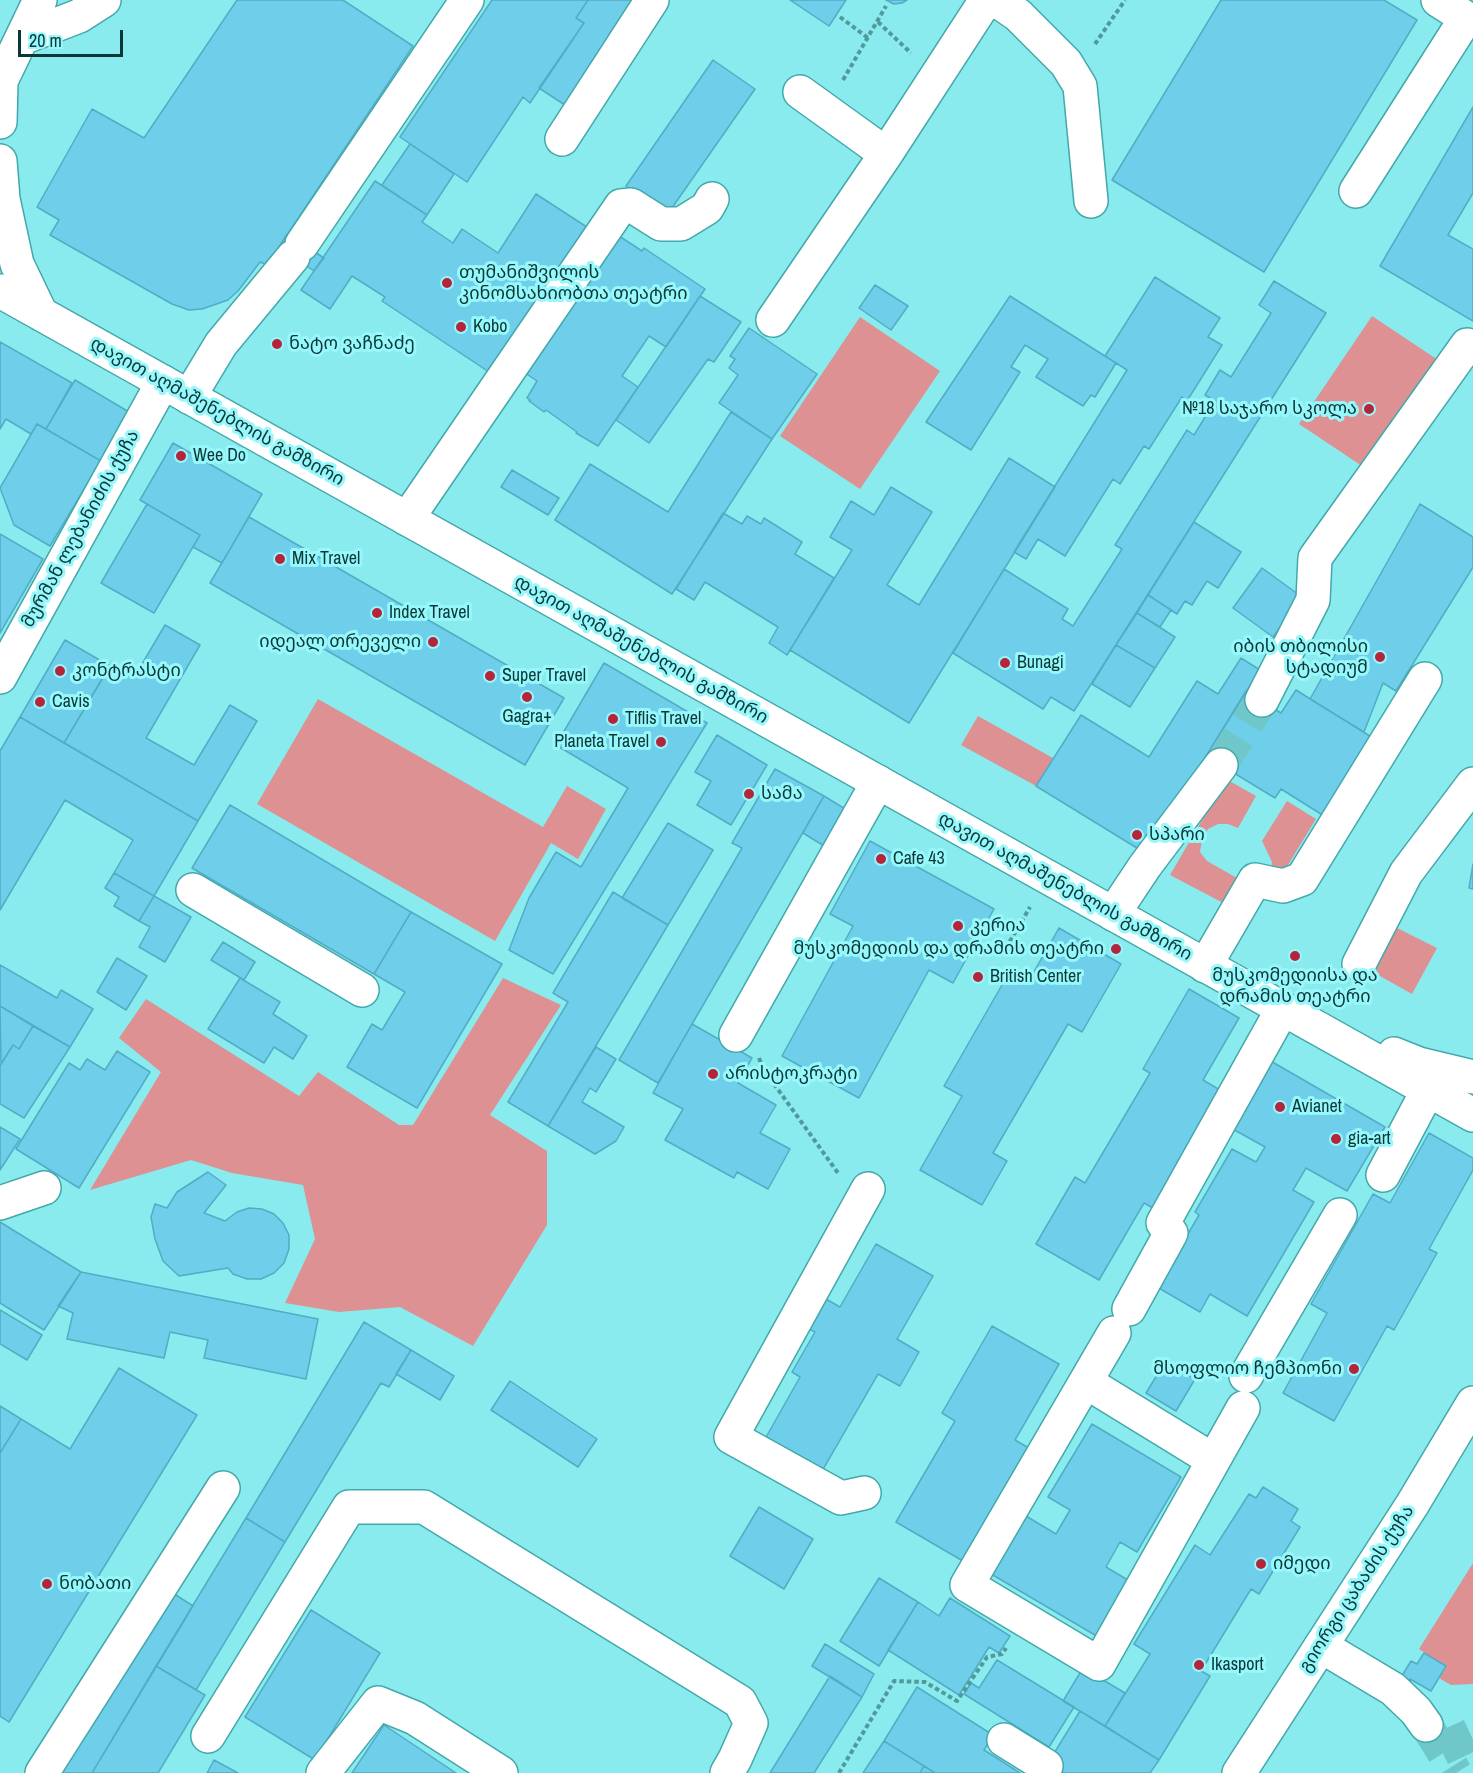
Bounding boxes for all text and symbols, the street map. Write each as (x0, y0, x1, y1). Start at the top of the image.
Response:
scale bar (21, 18, 126, 56)
text: 20 m (29, 28, 62, 53)
place label: თუმანიშვილის კინომსახიობთა თეატრი (459, 262, 688, 304)
marker: თუმანიშვილის კინომსახიობთა თეატრი (440, 276, 454, 290)
place label: Kobo (473, 316, 507, 338)
marker: Kobo (454, 320, 468, 334)
street label: დავით აღმაშენებლის გამზირი (86, 333, 348, 491)
place label: ნატო ვაჩნაძე (289, 333, 415, 355)
marker: ნატო ვაჩნაძე (270, 337, 284, 351)
place label: №18 საჯარო სკოლა (1182, 398, 1357, 420)
marker: №18 საჯარო სკოლა (1362, 402, 1376, 416)
street label: მურმან ლებანიძის ქუჩა (18, 427, 144, 631)
place label: Wee Do (193, 445, 246, 467)
marker: Wee Do (174, 449, 188, 463)
place label: Mix Travel (292, 548, 360, 570)
marker: Mix Travel (273, 552, 287, 566)
street label: დავით აღმაშენებლის გამზირი (510, 571, 772, 729)
place label: Index Travel (389, 602, 470, 624)
marker: Index Travel (370, 606, 384, 620)
place label: იდეალ თრეველი (259, 631, 421, 653)
marker: იდეალ თრეველი (426, 635, 440, 649)
place label: იბის თბილისი სტადიუმ (1233, 636, 1368, 678)
marker: იბის თბილისი სტადიუმ (1373, 650, 1387, 664)
place label: Bunagi (1017, 652, 1064, 674)
marker: Bunagi (998, 656, 1012, 670)
place label: კონტრასტი (72, 660, 181, 682)
marker: კონტრასტი (53, 664, 67, 678)
place label: Super Travel (502, 665, 586, 687)
marker: Super Travel (483, 669, 497, 683)
marker: Gagra+ (520, 690, 534, 704)
place label: Cavis (52, 691, 90, 713)
marker: Cavis (33, 695, 47, 709)
place label: Gagra+ (502, 706, 552, 728)
place label: Tiflis Travel (625, 708, 701, 730)
marker: Tiflis Travel (606, 712, 620, 726)
place label: Planeta Travel (554, 731, 649, 753)
marker: Planeta Travel (654, 735, 668, 749)
place label: სამა (761, 783, 803, 805)
marker: სამა (742, 787, 756, 801)
street label: დავით აღმაშენებლის გამზირი (934, 808, 1196, 966)
place label: სპარი (1149, 824, 1205, 846)
marker: სპარი (1130, 828, 1144, 842)
place label: Cafe 43 (893, 848, 945, 870)
marker: Cafe 43 (874, 852, 888, 866)
place label: კერია (970, 915, 1025, 937)
marker: კერია (951, 919, 965, 933)
place label: მუსკომედიის და დრამის თეატრი (793, 938, 1104, 960)
marker: მუსკომედიის და დრამის თეატრი (1109, 942, 1123, 956)
marker: მუსკომედიისა და დრამის თეატრი (1288, 949, 1302, 963)
place label: მუსკომედიისა და დრამის თეატრი (1212, 965, 1378, 1008)
place label: British Center (990, 966, 1081, 988)
marker: British Center (971, 970, 985, 984)
place label: არისტოკრატი (725, 1063, 857, 1085)
marker: არისტოკრატი (706, 1067, 720, 1081)
place label: Avianet (1292, 1096, 1342, 1118)
marker: Avianet (1273, 1100, 1287, 1114)
place label: gia-art (1348, 1128, 1391, 1150)
marker: gia-art (1329, 1132, 1343, 1146)
place label: მსოფლიო ჩემპიონი (1153, 1358, 1342, 1380)
marker: მსოფლიო ჩემპიონი (1347, 1362, 1361, 1376)
street label: გიორგი ცაბაძის ქუჩა (1295, 1501, 1419, 1677)
place label: იმედი (1273, 1553, 1331, 1575)
marker: იმედი (1254, 1557, 1268, 1571)
place label: ნობათი (59, 1573, 131, 1595)
marker: ნობათი (40, 1577, 54, 1591)
place label: Ikasport (1211, 1654, 1264, 1676)
marker: Ikasport (1192, 1658, 1206, 1672)

